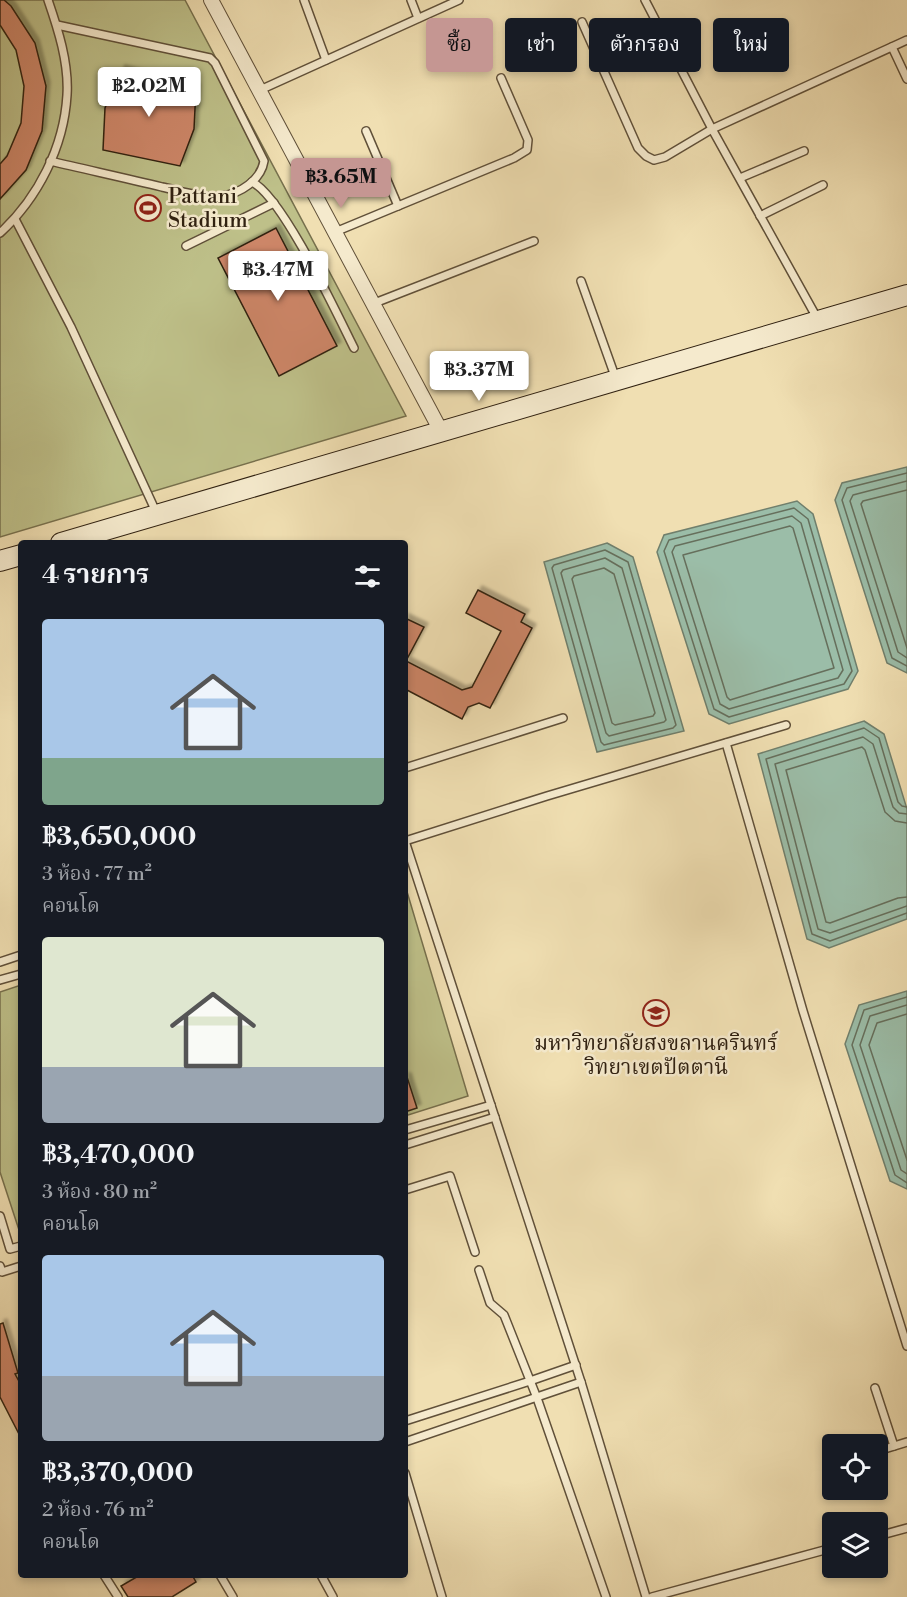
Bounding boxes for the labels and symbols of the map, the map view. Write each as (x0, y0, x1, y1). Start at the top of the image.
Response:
pin: ฿2.02M (100, 67, 198, 118)
pin: ฿3.65M (292, 158, 390, 209)
place label: Pattani Stadium (168, 184, 248, 234)
sports icon: Pattani Stadium (133, 193, 163, 223)
pin: ฿3.47M (229, 251, 327, 302)
pin: ฿3.37M (430, 351, 528, 402)
school or university icon: มหาวิทยาลัยสงขลานครินทร์ วิทยาเขตปัตตานี (641, 998, 671, 1028)
place label: มหาวิทยาลัยสงขลานครินทร์ วิทยาเขตปัตตานี (534, 1030, 779, 1081)

